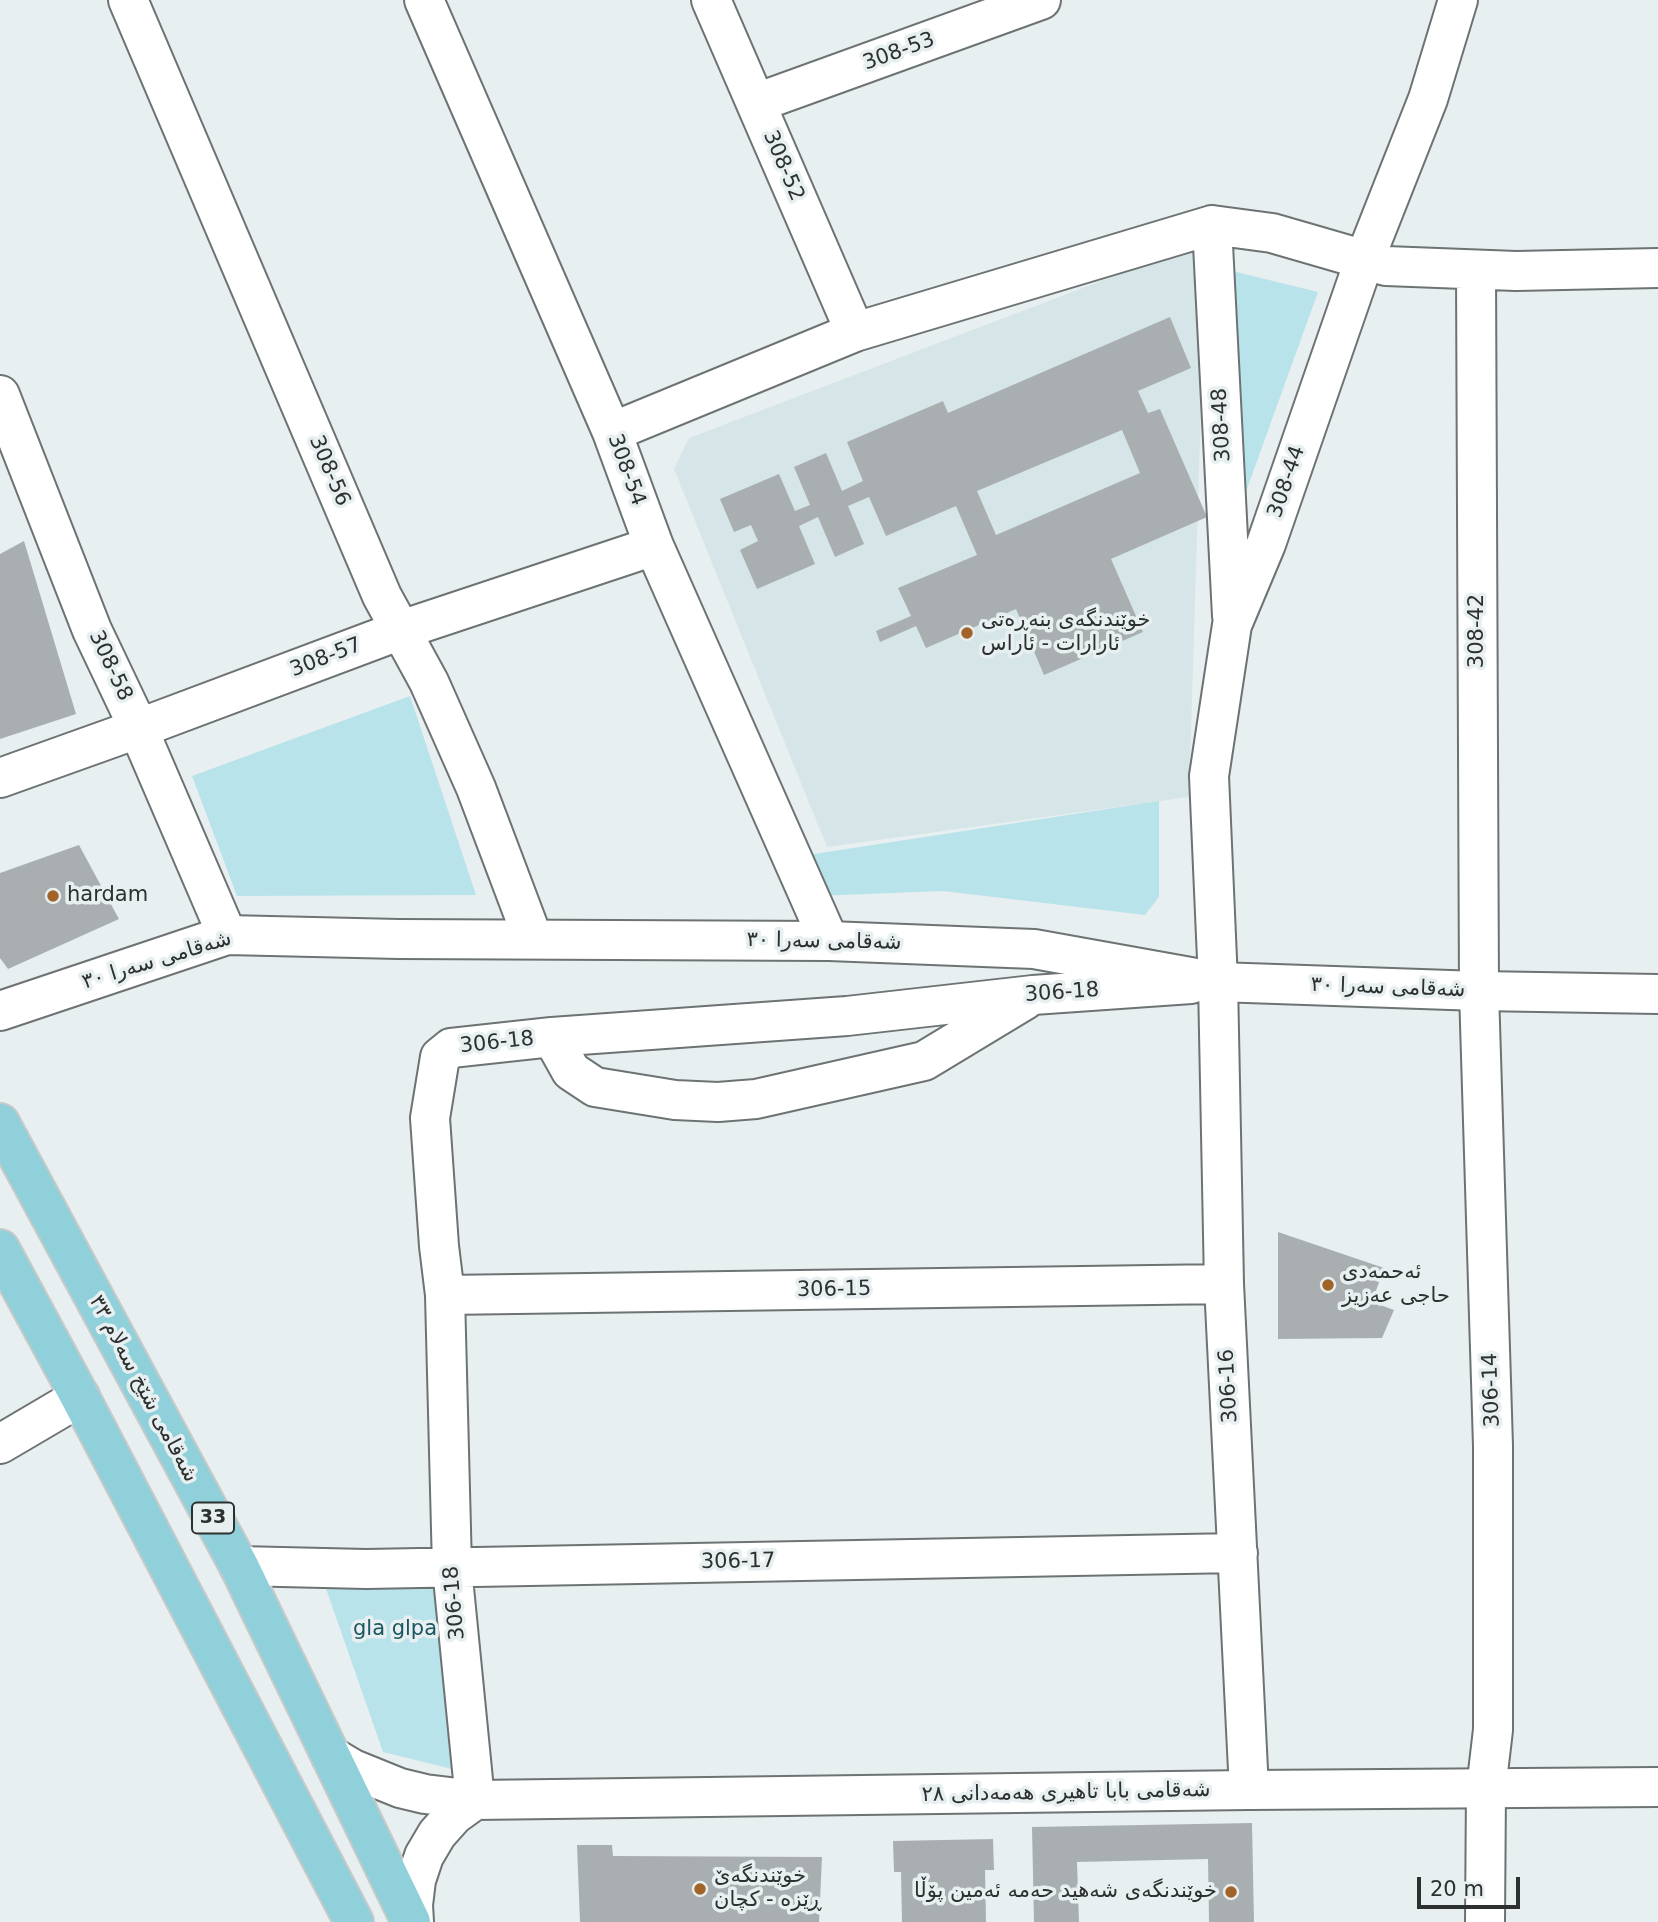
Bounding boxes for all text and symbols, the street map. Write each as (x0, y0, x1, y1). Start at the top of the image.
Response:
street label: 308-53 (860, 27, 938, 77)
street label: 308-52 (757, 127, 809, 205)
street label: 308-48 (1207, 387, 1237, 463)
street label: 308-54 (601, 431, 651, 509)
street label: 308-56 (303, 432, 355, 510)
street label: 308-44 (1263, 443, 1311, 521)
street label: 308-42 (1465, 594, 1491, 668)
place label: خوێندنگەی بنەڕەتی ئارارات - ئاراس (981, 608, 1150, 658)
marker: خوێندنگەی بنەڕەتی ئارارات - ئاراس (959, 625, 975, 641)
street label: 308-58 (83, 627, 137, 705)
street label: 308-57 (287, 633, 365, 683)
place label: hardam (67, 883, 148, 909)
marker: hardam (45, 888, 61, 904)
street label: شەقامی سەرا ٣٠ (79, 926, 235, 996)
street label: شەقامی سەرا ٣٠ (746, 928, 902, 956)
street label: شەقامی سەرا ٣٠ (1310, 973, 1466, 1003)
street label: 306-18 (1024, 978, 1100, 1008)
street label: 306-18 (459, 1027, 535, 1059)
place label: ئەحمەدی حاجی عەزیز (1342, 1260, 1450, 1310)
street label: 306-15 (797, 1277, 871, 1303)
marker: ئەحمەدی حاجی عەزیز (1320, 1277, 1336, 1293)
street label: شەقامی شێخ سەلام ٣٣ (83, 1291, 203, 1487)
street label: 306-16 (1214, 1348, 1244, 1424)
street label: 306-14 (1478, 1352, 1506, 1428)
road number: 33 (192, 1502, 234, 1534)
street label: 306-17 (701, 1549, 775, 1575)
street label: 306-18 (439, 1565, 471, 1641)
park label: gla glpa (353, 1617, 437, 1643)
street label: شەقامی بابا تاهیری هەمەدانی ٢٨ (921, 1778, 1211, 1808)
scale bar (1420, 1862, 1523, 1906)
place label: خوێندنگەێ ڕێزە - کچان (714, 1864, 822, 1914)
text: 20 m (1430, 1877, 1484, 1901)
place label: خوێندنگەی شەهید حەمە ئەمین پۆڵا (914, 1879, 1217, 1905)
marker: خوێندنگەێ ڕێزە - کچان (692, 1881, 708, 1897)
marker: خوێندنگەی شەهید حەمە ئەمین پۆڵا (1223, 1884, 1239, 1900)

